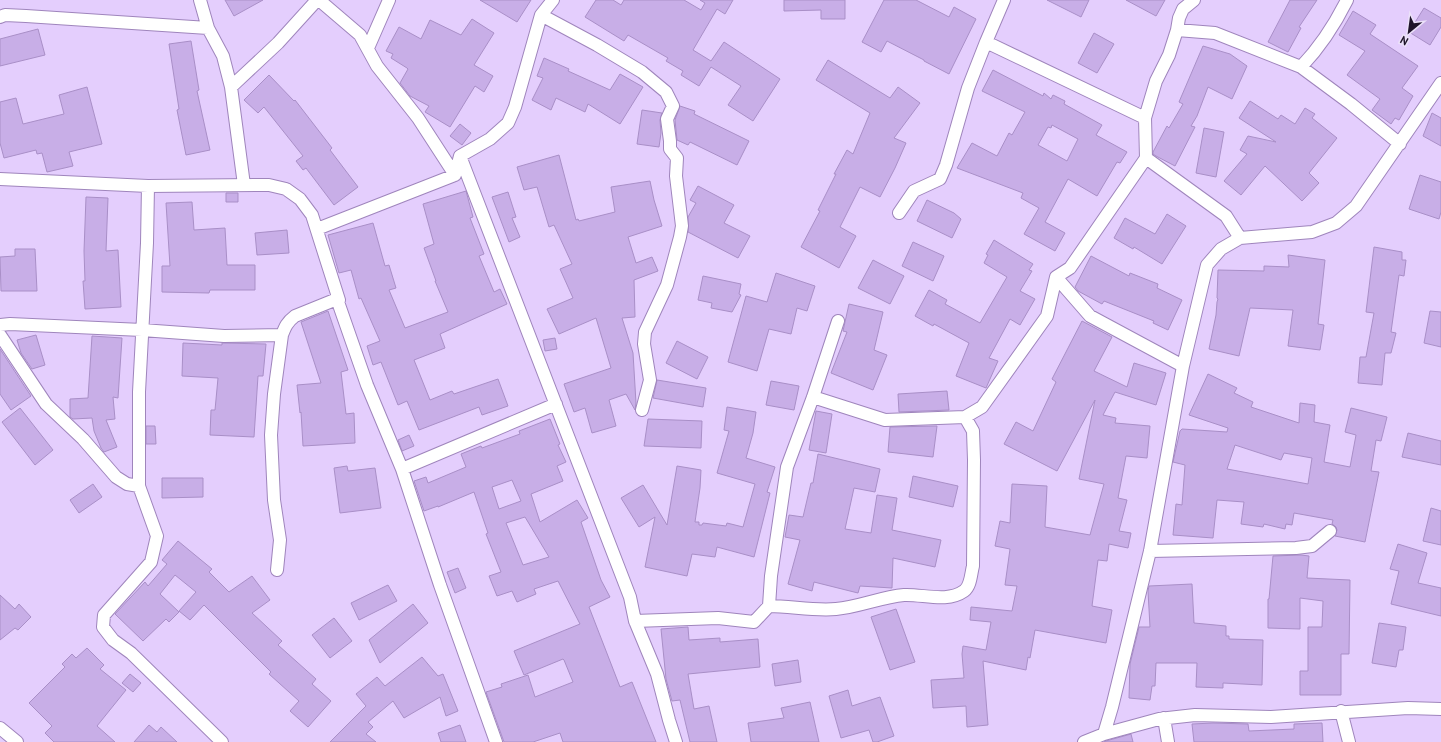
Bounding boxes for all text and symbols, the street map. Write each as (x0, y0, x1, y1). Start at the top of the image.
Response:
north arrow (1389, 12, 1429, 52)
text: N (1398, 33, 1411, 49)

